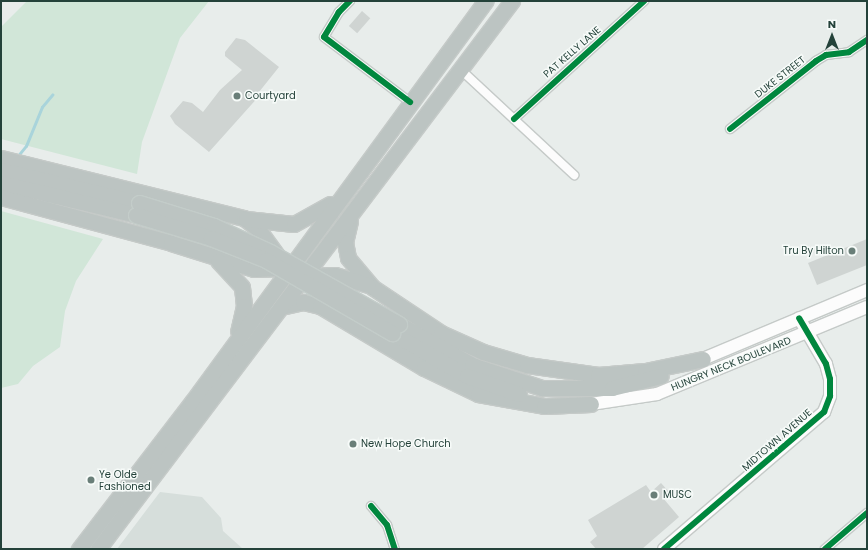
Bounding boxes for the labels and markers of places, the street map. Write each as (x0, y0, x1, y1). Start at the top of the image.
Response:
place label: Courtyard (245, 90, 296, 102)
marker: Courtyard (232, 91, 242, 101)
place label: Tru By Hilton (783, 245, 844, 257)
marker: Tru By Hilton (847, 246, 857, 256)
place label: New Hope Church (361, 438, 451, 450)
marker: New Hope Church (348, 439, 358, 449)
place label: Ye Olde Fashioned (99, 468, 151, 492)
marker: Ye Olde Fashioned (86, 475, 96, 485)
marker: MUSC (648, 489, 660, 501)
place label: MUSC (663, 489, 692, 501)

